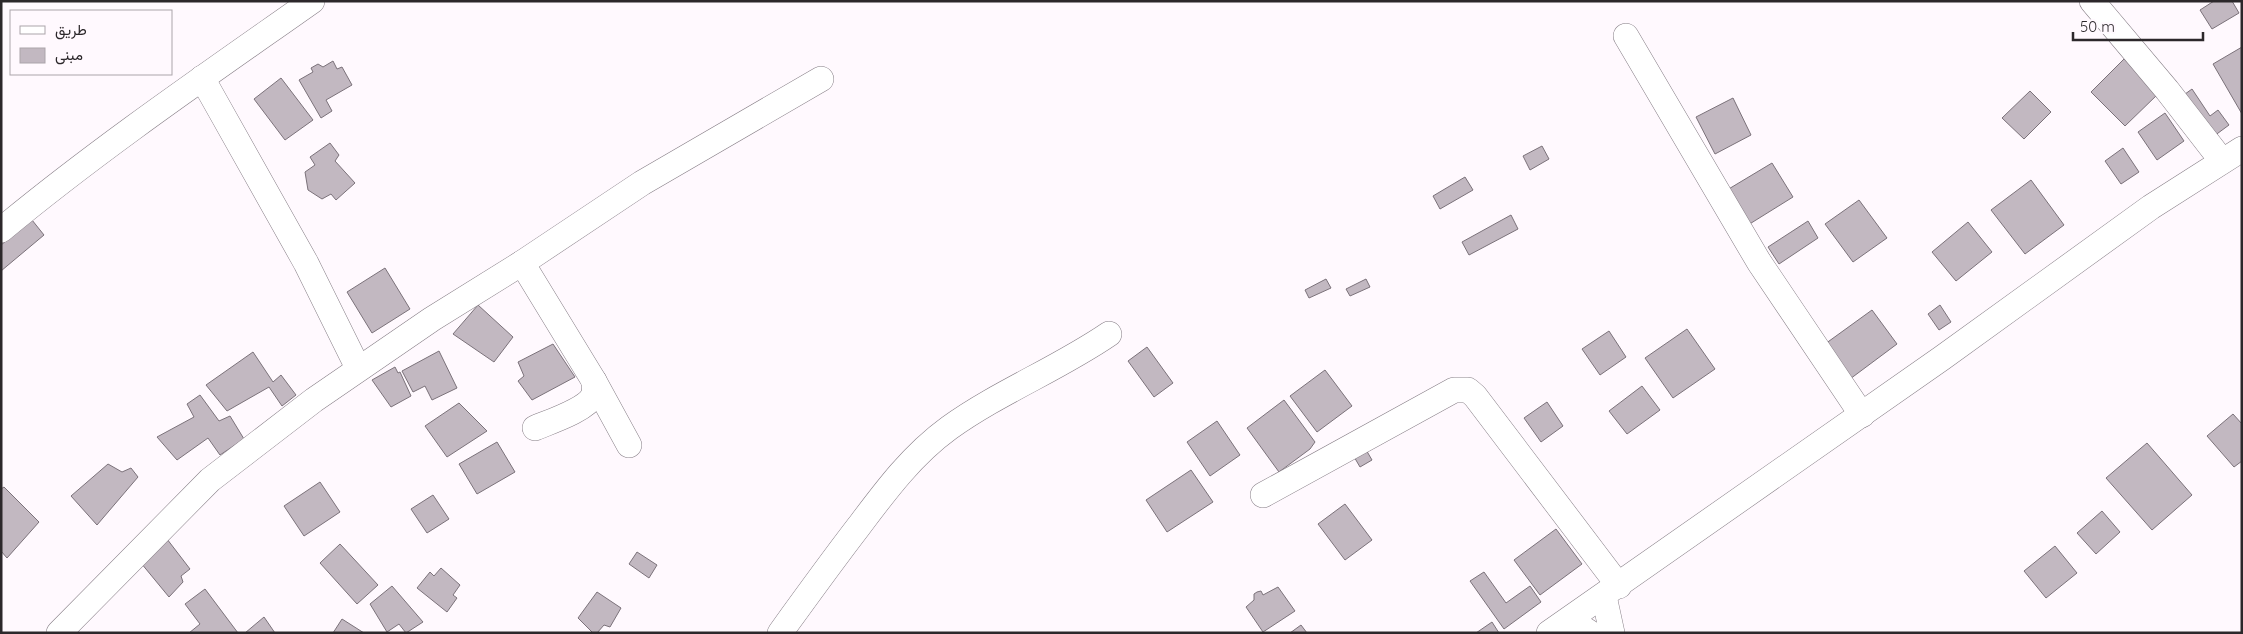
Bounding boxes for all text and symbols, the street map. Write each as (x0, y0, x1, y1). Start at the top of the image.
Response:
legend (10, 10, 172, 75)
scale bar (2073, 10, 2203, 42)
text: 50 m (2080, 17, 2115, 36)
text: طريق (55, 20, 87, 40)
text: مبنى (55, 45, 83, 65)

